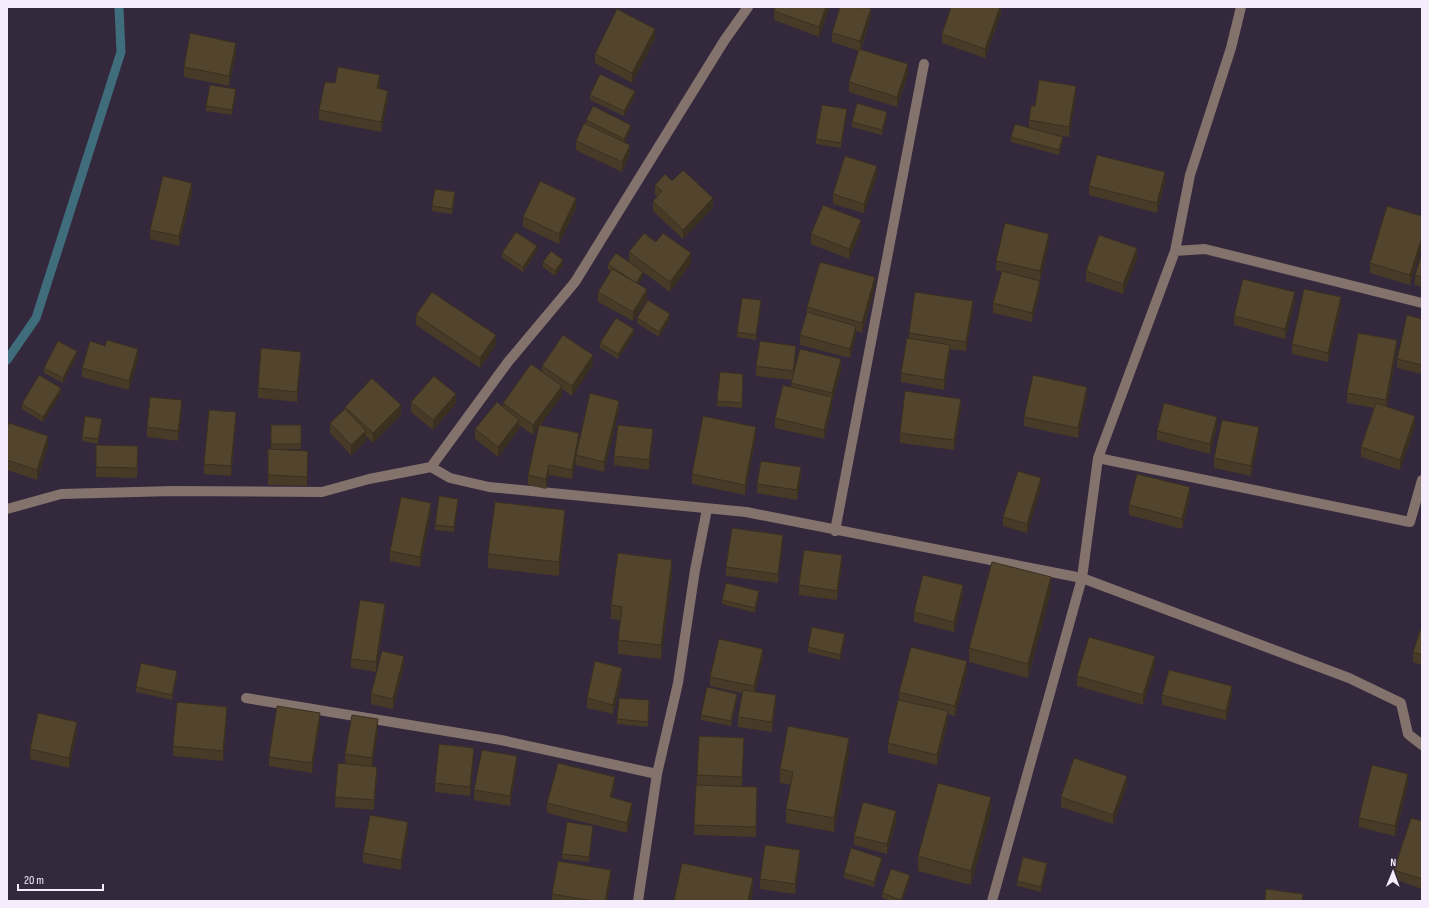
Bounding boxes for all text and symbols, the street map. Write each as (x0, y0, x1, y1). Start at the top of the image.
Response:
north arrow (1373, 852, 1413, 892)
text: N (1390, 856, 1396, 869)
scale bar (18, 866, 103, 892)
text: 20 m (24, 873, 44, 888)

